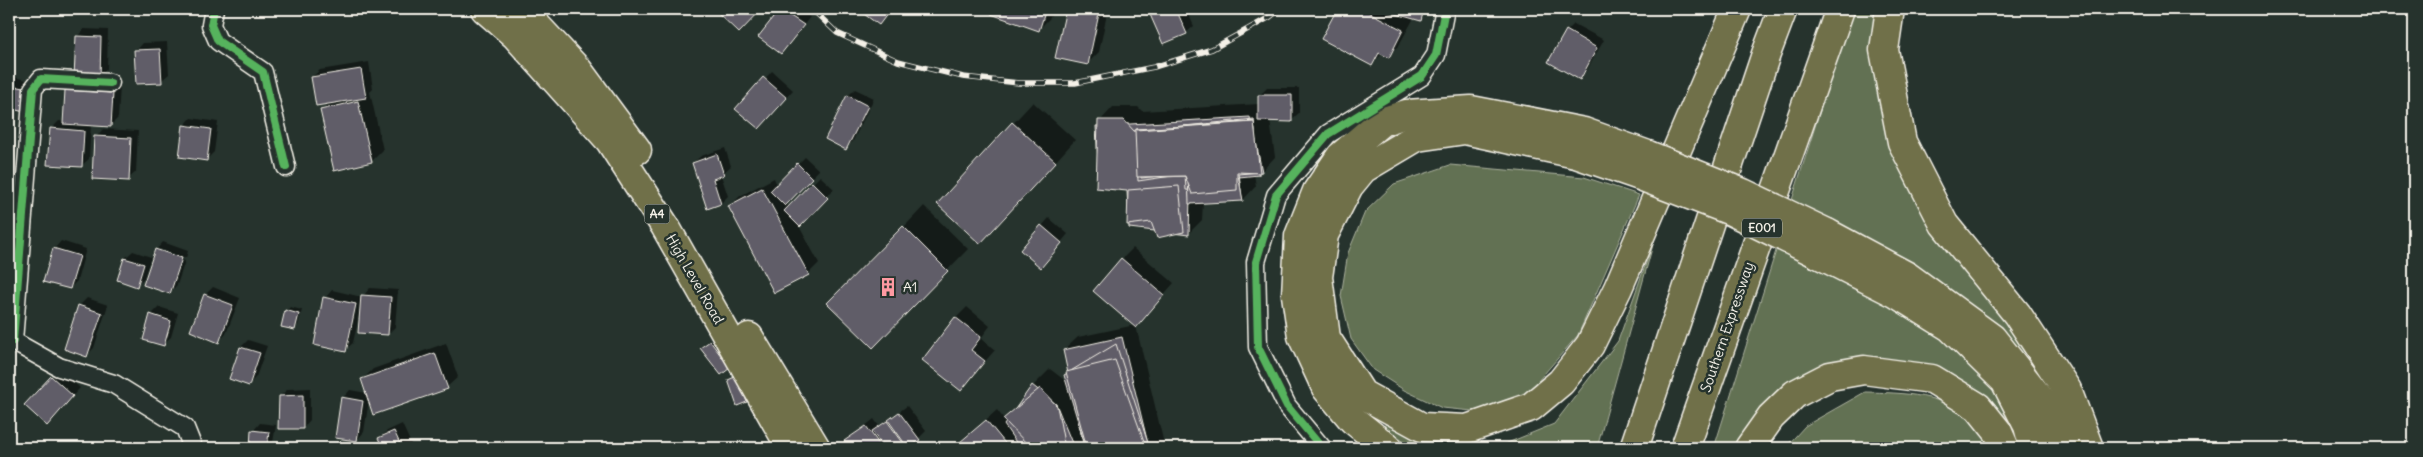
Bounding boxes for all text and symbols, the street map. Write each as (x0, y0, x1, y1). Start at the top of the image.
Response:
road number: A4 (644, 204, 670, 223)
road number: E001 (1742, 218, 1782, 238)
street label: High Level Road (662, 231, 728, 327)
street label: Southern Expressway (1696, 259, 1758, 395)
building icon: A1 (877, 276, 899, 298)
place label: A1 (903, 278, 917, 296)

